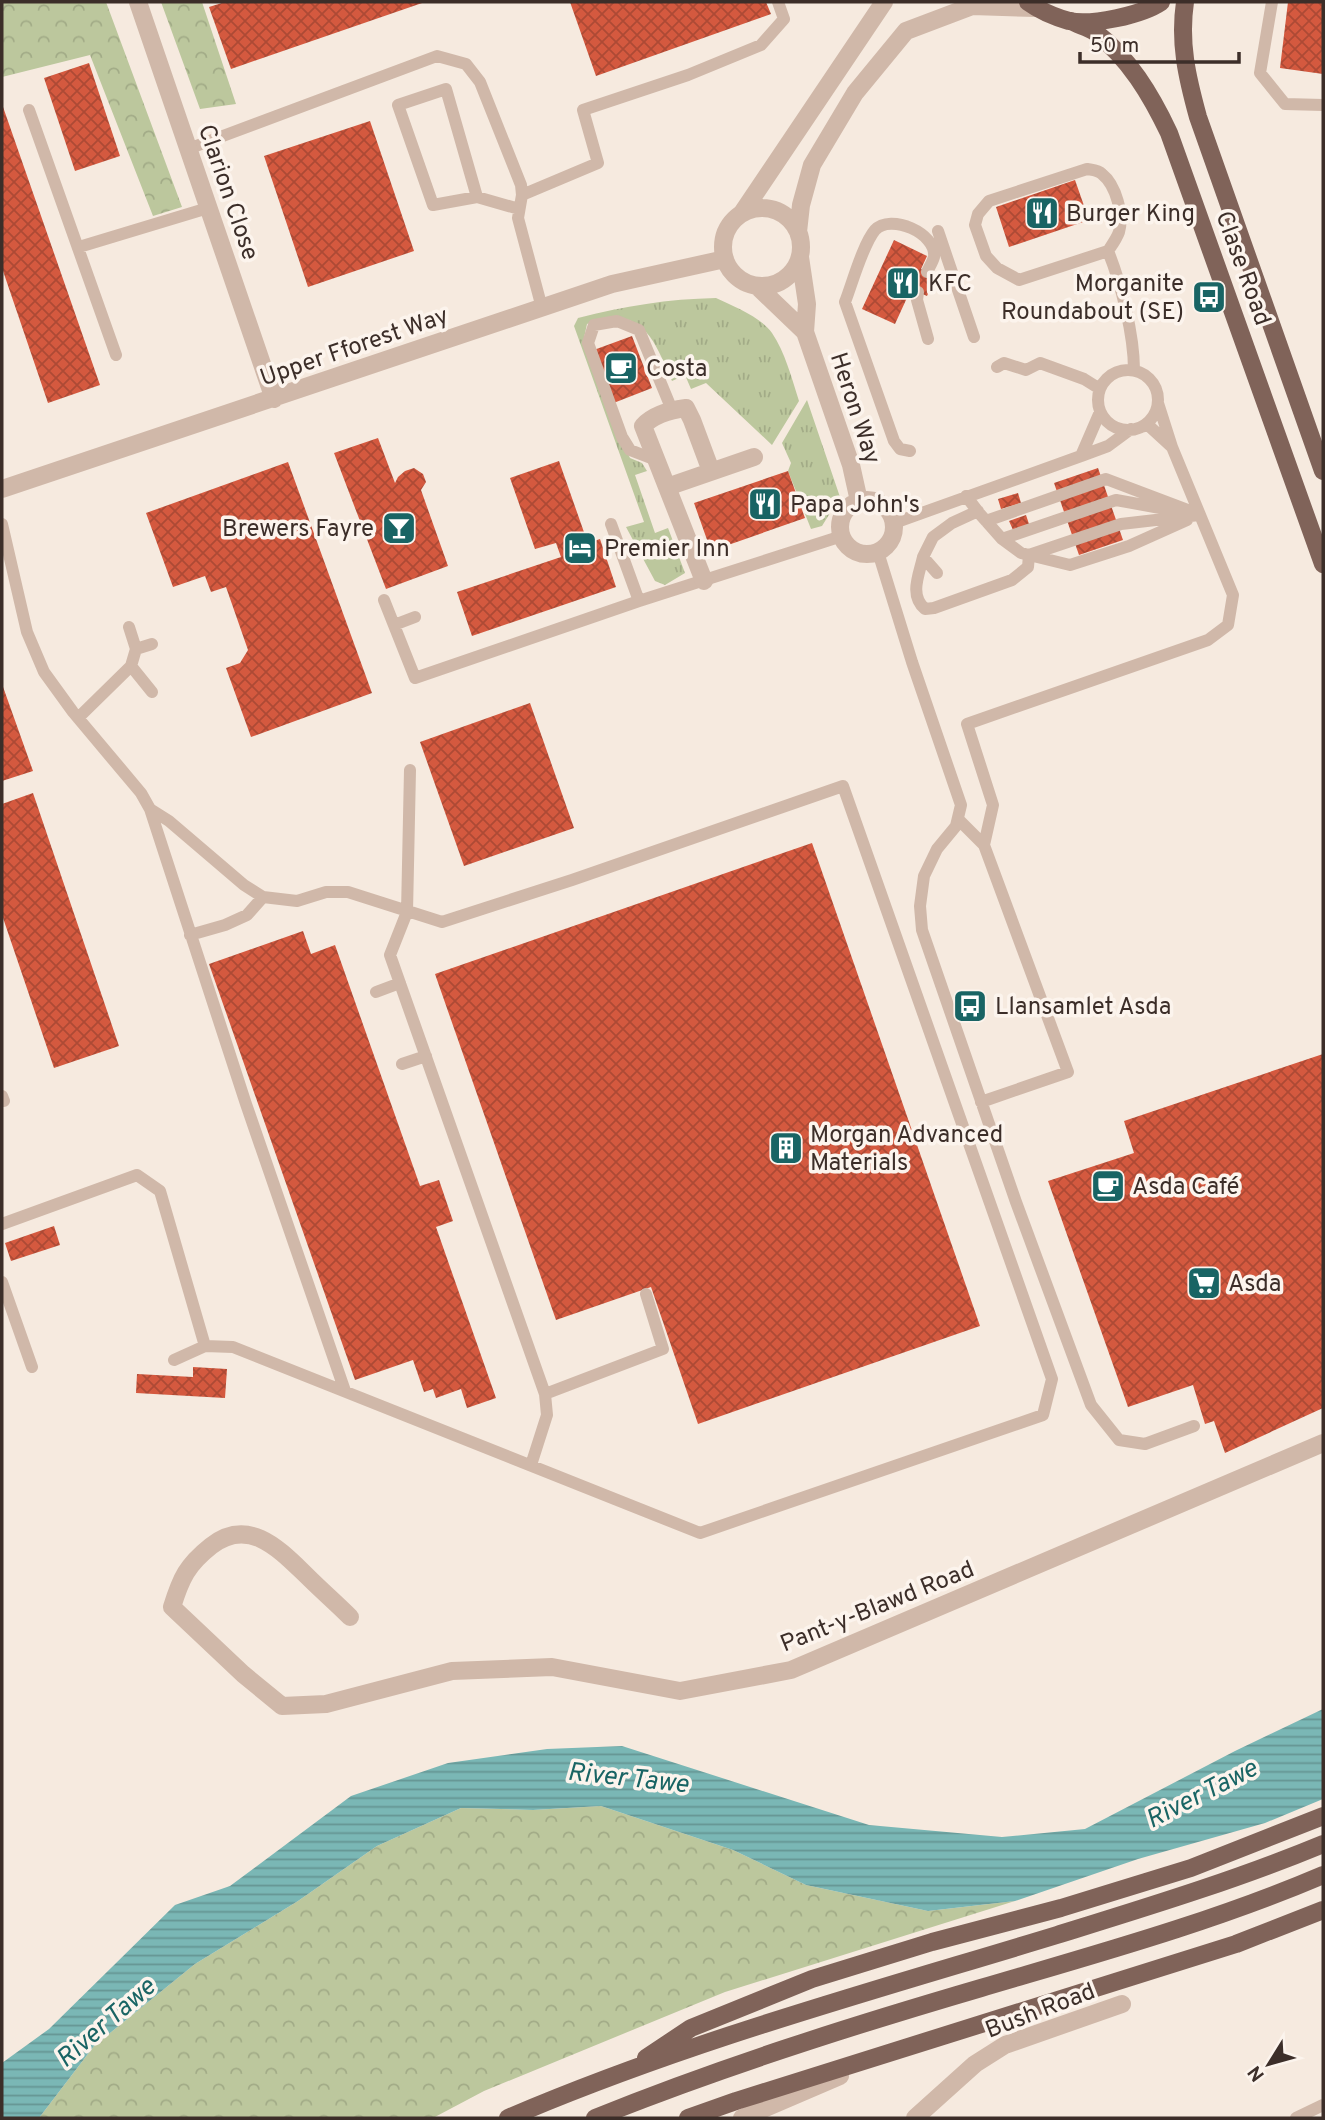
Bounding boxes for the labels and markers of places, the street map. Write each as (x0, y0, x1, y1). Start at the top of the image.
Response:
restaurant icon: Burger King (1023, 194, 1061, 232)
place label: Burger King (1066, 200, 1195, 230)
restaurant icon: KFC (884, 264, 922, 302)
place label: KFC (928, 270, 972, 300)
place label: Morganite Roundabout (SE) (1001, 270, 1184, 328)
bus stop icon: Morganite Roundabout (SE) (1190, 278, 1228, 316)
cafe icon: Costa (602, 349, 640, 387)
place label: Costa (646, 355, 707, 385)
restaurant icon: Papa John's (746, 485, 784, 523)
place label: Papa John's (790, 491, 920, 521)
bar icon: Brewers Fayre (380, 509, 418, 547)
place label: Brewers Fayre (222, 515, 374, 545)
hotel icon: Premier Inn (561, 529, 599, 567)
place label: Premier Inn (604, 535, 730, 565)
bus stop icon: Llansamlet Asda (951, 987, 989, 1025)
place label: Llansamlet Asda (995, 993, 1171, 1023)
place label: Morgan Advanced Materials (810, 1121, 1003, 1179)
building icon: Morgan Advanced Materials (767, 1129, 805, 1167)
cafe icon: Asda Café (1089, 1167, 1127, 1205)
place label: Asda Café (1132, 1173, 1239, 1203)
supermarket icon: Asda (1185, 1264, 1223, 1302)
place label: Asda (1228, 1270, 1281, 1300)

